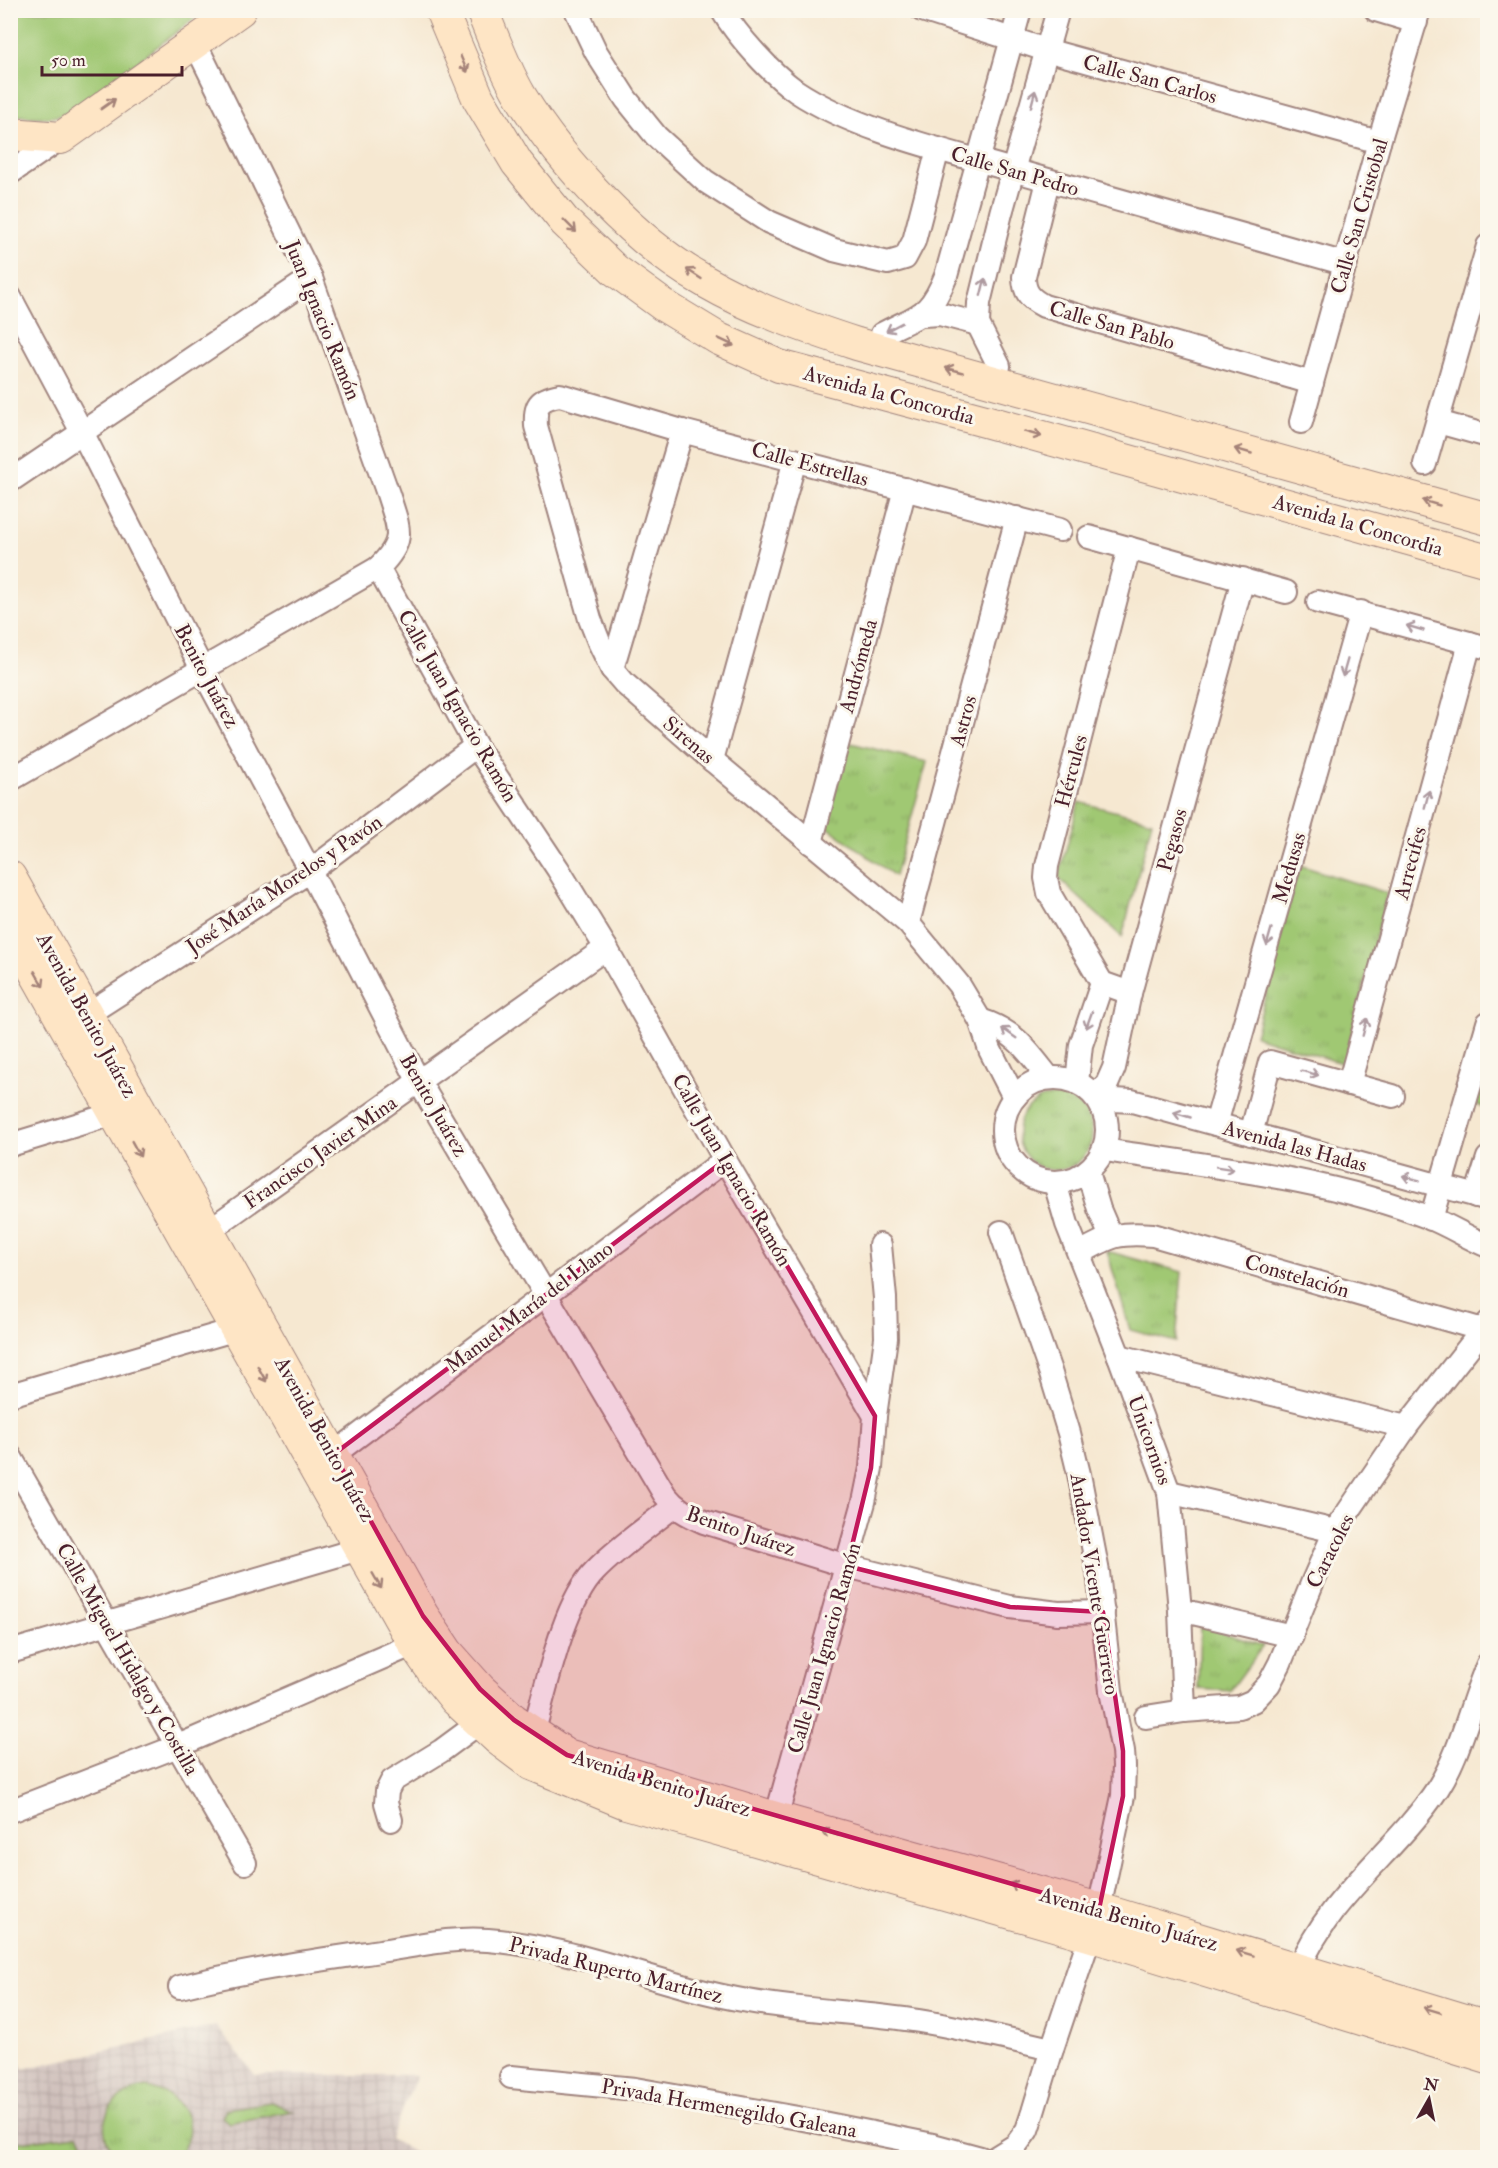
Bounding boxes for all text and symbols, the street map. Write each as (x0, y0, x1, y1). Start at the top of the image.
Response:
scale bar (42, 39, 182, 77)
text: 50 m (51, 49, 86, 72)
street label: Calle San Carlos (1080, 49, 1220, 110)
one-way arrow (459, 55, 470, 73)
one-way arrow (1027, 90, 1039, 109)
one-way arrow (100, 98, 116, 110)
street label: Calle San Cristobal (1324, 135, 1395, 297)
street label: Calle San Pedro (948, 140, 1082, 203)
one-way arrow (562, 219, 577, 234)
street label: Juan Ignacio Ramón (278, 235, 367, 404)
one-way arrow (685, 268, 702, 281)
one-way arrow (977, 278, 989, 297)
street label: Calle San Pablo (1046, 295, 1178, 356)
one-way arrow (886, 321, 903, 333)
one-way arrow (716, 337, 734, 349)
street label: Avenida la Concordia (800, 359, 978, 431)
one-way arrow (945, 364, 964, 376)
one-way arrow (1023, 429, 1042, 440)
street label: Calle Estrellas (748, 436, 871, 493)
one-way arrow (1234, 444, 1253, 456)
street label: Avenida la Concordia (1269, 488, 1446, 563)
one-way arrow (1422, 497, 1441, 508)
street label: Calle Juan Ignacio Ramón (391, 605, 524, 808)
street label: Andrómeda (833, 616, 884, 717)
street label: Benito Juárez (168, 619, 245, 733)
one-way arrow (1406, 622, 1425, 633)
one-way arrow (1339, 659, 1350, 678)
street label: Astros (943, 692, 983, 751)
street label: Sirenas (657, 710, 720, 770)
street label: Hércules (1049, 732, 1094, 810)
one-way arrow (1422, 789, 1434, 808)
street label: Pegasos (1151, 806, 1194, 875)
street label: José María Morelos y Pavón (180, 809, 388, 961)
street label: Arrecifes (1388, 824, 1433, 904)
street label: Medusas (1266, 829, 1313, 907)
street label: Avenida Benito Juárez (30, 927, 143, 1102)
one-way arrow (1263, 927, 1274, 946)
one-way arrow (34, 970, 46, 987)
one-way arrow (1082, 1010, 1093, 1029)
one-way arrow (1360, 1018, 1371, 1037)
one-way arrow (1001, 1027, 1017, 1039)
street label: Benito Juárez (393, 1049, 474, 1162)
one-way arrow (1300, 1067, 1319, 1079)
street label: Calle Juan Ignacio Ramón (665, 1069, 798, 1272)
street label: Francisco Javier Mina (238, 1089, 403, 1215)
one-way arrow (1173, 1109, 1192, 1120)
street label: Avenida las Hadas (1219, 1114, 1370, 1179)
one-way arrow (130, 1140, 142, 1157)
one-way arrow (1214, 1163, 1234, 1174)
one-way arrow (1402, 1172, 1421, 1183)
street label: Manuel María del Llano (440, 1235, 619, 1379)
street label: Constelación (1241, 1249, 1353, 1304)
street label: Avenida Benito Juárez (268, 1351, 381, 1526)
one-way arrow (256, 1365, 268, 1382)
street label: Unicornios (1121, 1392, 1178, 1489)
street label: Andador Vicente Guerrero (1064, 1471, 1125, 1697)
street label: Benito Juárez (682, 1500, 799, 1563)
street label: Caracoles (1300, 1509, 1361, 1593)
street label: Calle Miguel Hidalgo y Costilla (50, 1538, 205, 1781)
street label: Calle Juan Ignacio Ramón (781, 1539, 868, 1757)
one-way arrow (372, 1572, 384, 1589)
street label: Avenida Benito Juárez (569, 1743, 754, 1823)
one-way arrow (821, 1827, 840, 1838)
one-way arrow (1009, 1880, 1028, 1891)
street label: Avenida Benito Juárez (1035, 1881, 1221, 1958)
street label: Privada Ruperto Martínez (506, 1931, 726, 2010)
one-way arrow (1236, 1947, 1255, 1958)
one-way arrow (1423, 2004, 1442, 2015)
north arrow (1399, 2069, 1459, 2129)
street label: Privada Hermenegildo Galeana (599, 2073, 859, 2144)
text: N (1422, 2074, 1440, 2096)

